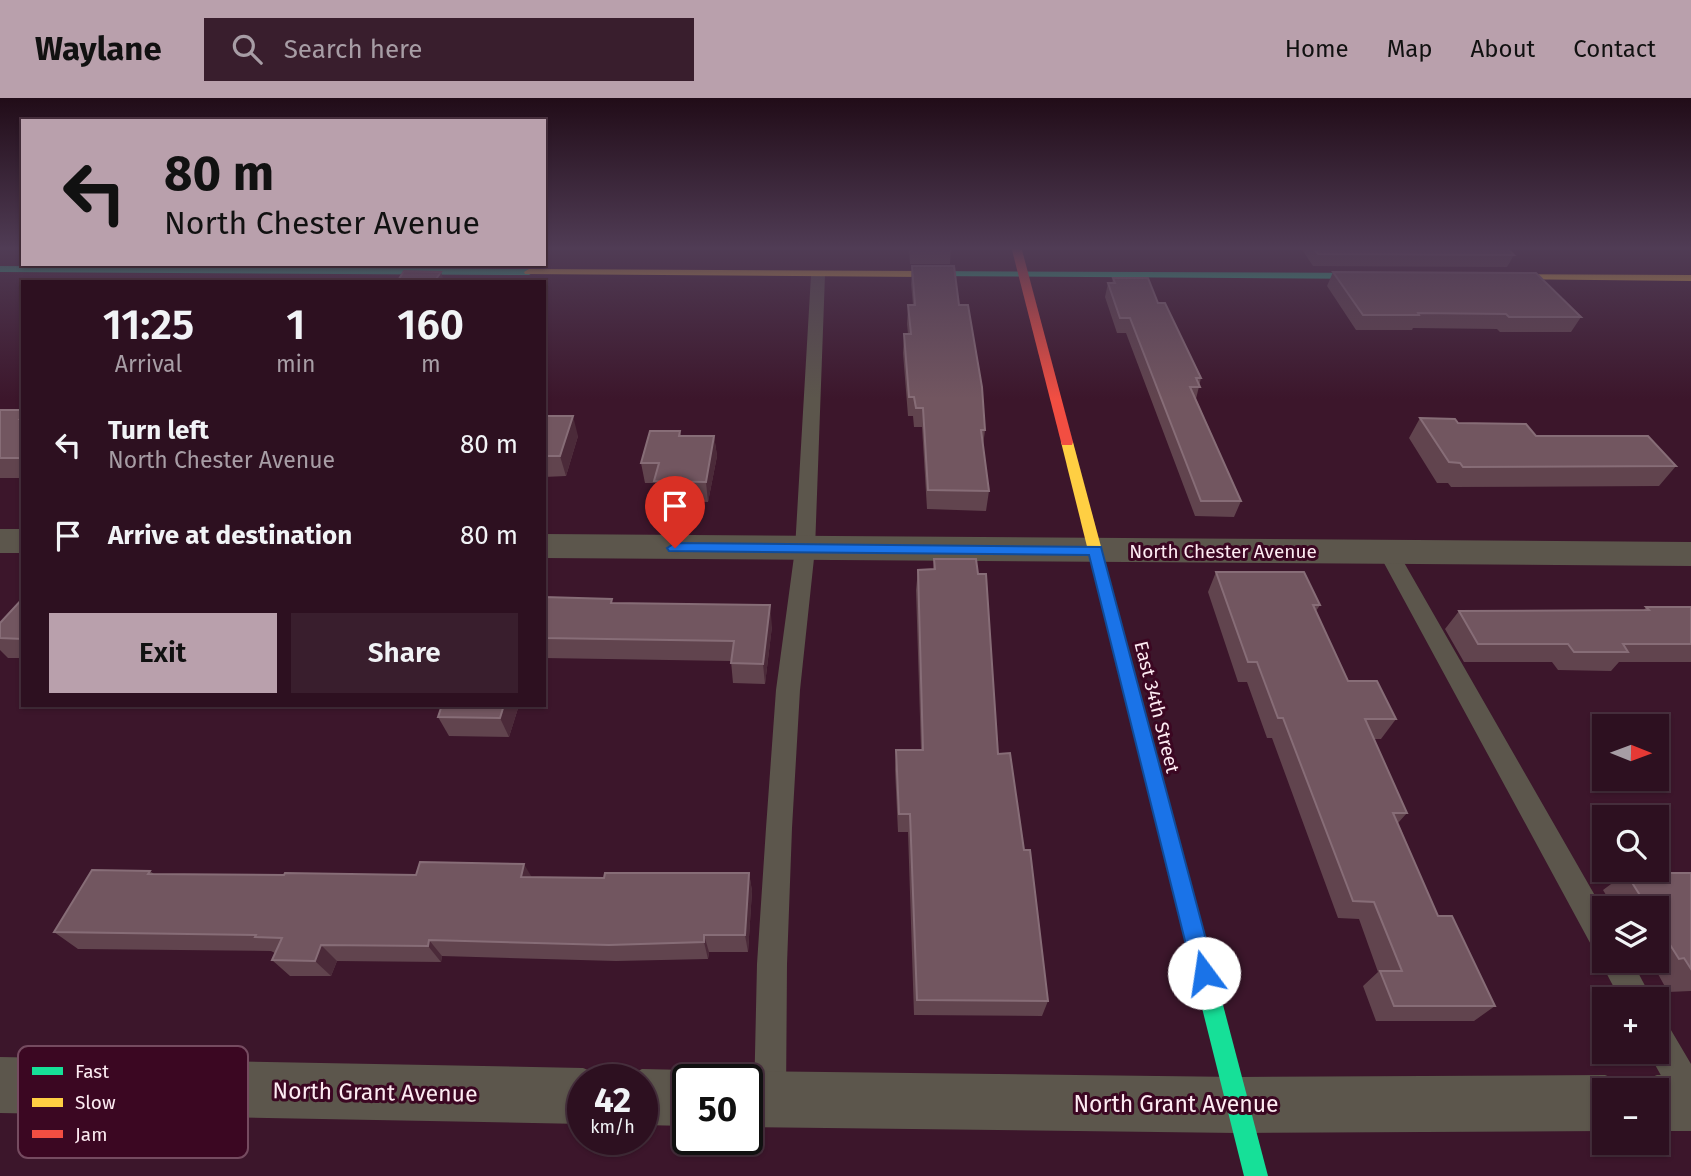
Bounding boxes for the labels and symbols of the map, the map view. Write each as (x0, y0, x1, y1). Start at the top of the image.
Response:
pin (645, 476, 705, 548)
street label: North Chester Avenue (1129, 540, 1317, 563)
street label: East 34th Street (1130, 639, 1185, 775)
north arrow (1592, 714, 1670, 791)
position arrow (1167, 936, 1241, 1010)
legend (18, 1046, 248, 1158)
text: Fast (75, 1060, 109, 1083)
speed limit sign: 50 (672, 1064, 763, 1155)
street label: North Grant Avenue (272, 1076, 478, 1108)
street label: North Grant Avenue (1073, 1090, 1279, 1118)
text: Slow (75, 1091, 116, 1114)
text: Jam (75, 1123, 107, 1146)

